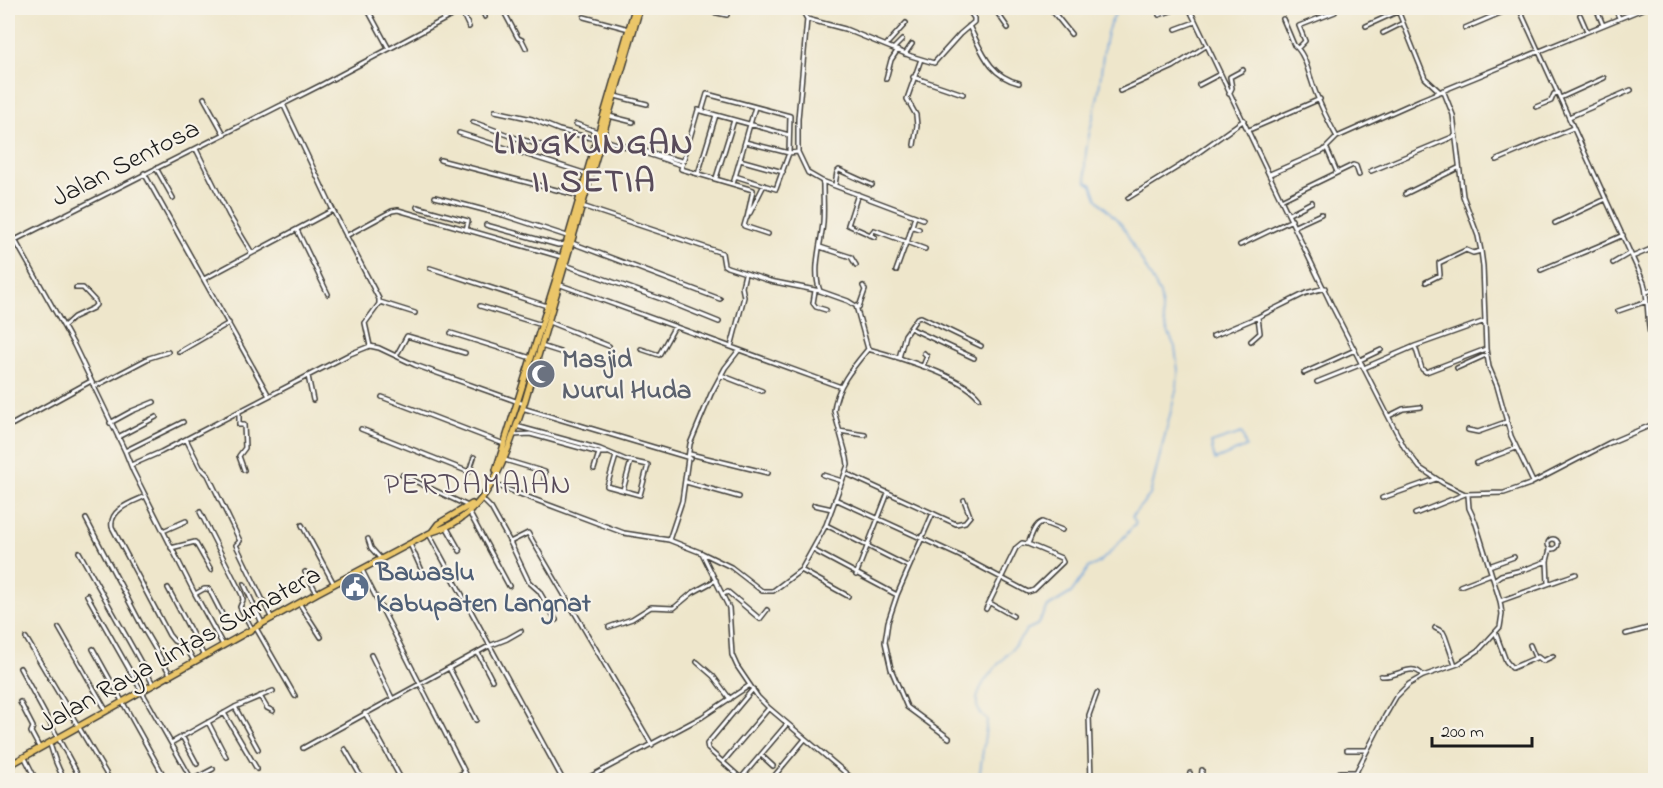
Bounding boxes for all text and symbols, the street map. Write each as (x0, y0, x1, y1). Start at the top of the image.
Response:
street label: Jalan Sentosa (46, 110, 207, 218)
district label: LINGKUNGAN II SETIA (494, 121, 694, 207)
place label: Masjid Nurul Huda (562, 341, 691, 411)
mosque icon: Masjid Nurul Huda (525, 358, 557, 390)
district label: PERDAMAIAN (384, 464, 572, 508)
place label: Bawaslu Kabupaten Langnat (374, 554, 592, 625)
street label: Jalan Raya Lintas Sumatera (32, 556, 328, 744)
public building icon: Bawaslu Kabupaten Langnat (339, 571, 371, 603)
scale bar (1432, 710, 1532, 748)
text: 200 m (1441, 720, 1484, 746)

